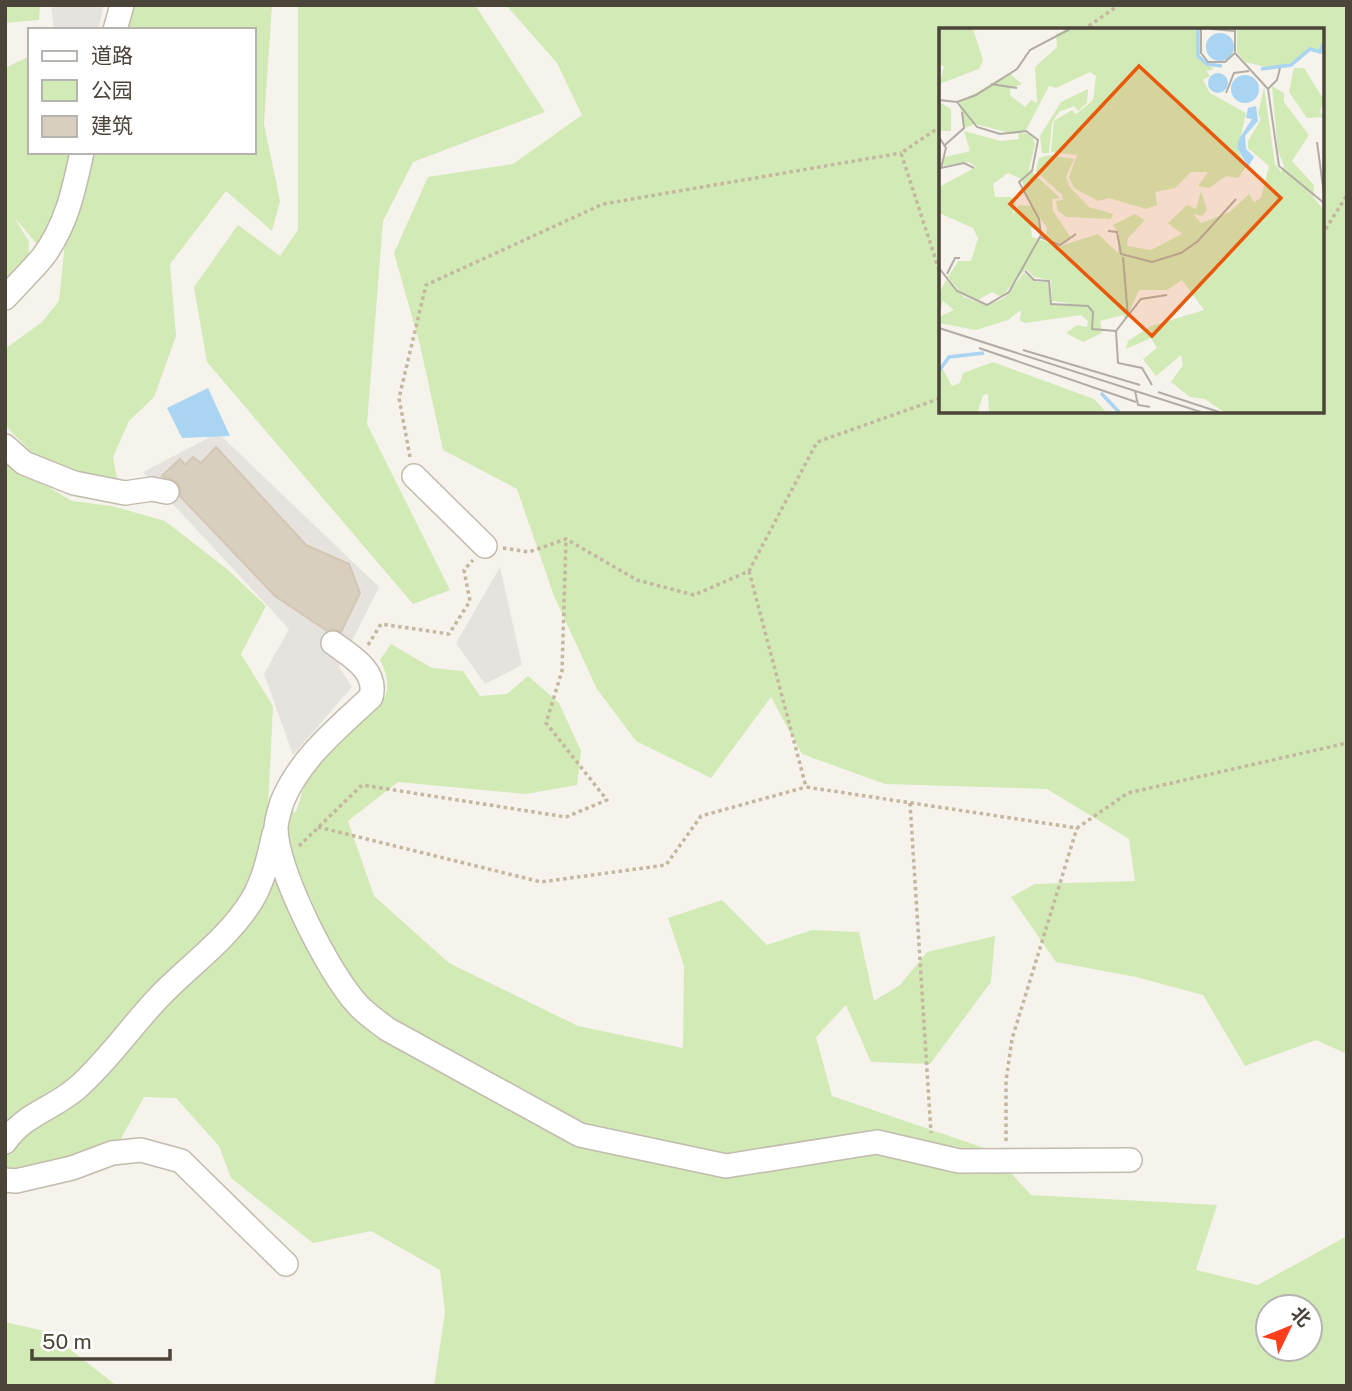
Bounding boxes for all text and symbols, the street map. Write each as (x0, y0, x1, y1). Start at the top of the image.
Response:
legend (28, 28, 256, 154)
inset map (939, 28, 1324, 413)
text: 道路 (91, 43, 133, 68)
text: 公园 (91, 78, 133, 103)
text: 建筑 (91, 113, 133, 138)
north arrow (1254, 1293, 1324, 1363)
text: 北 (1287, 1302, 1316, 1331)
scale bar (32, 1318, 170, 1362)
text: 50 m (42, 1329, 92, 1354)

